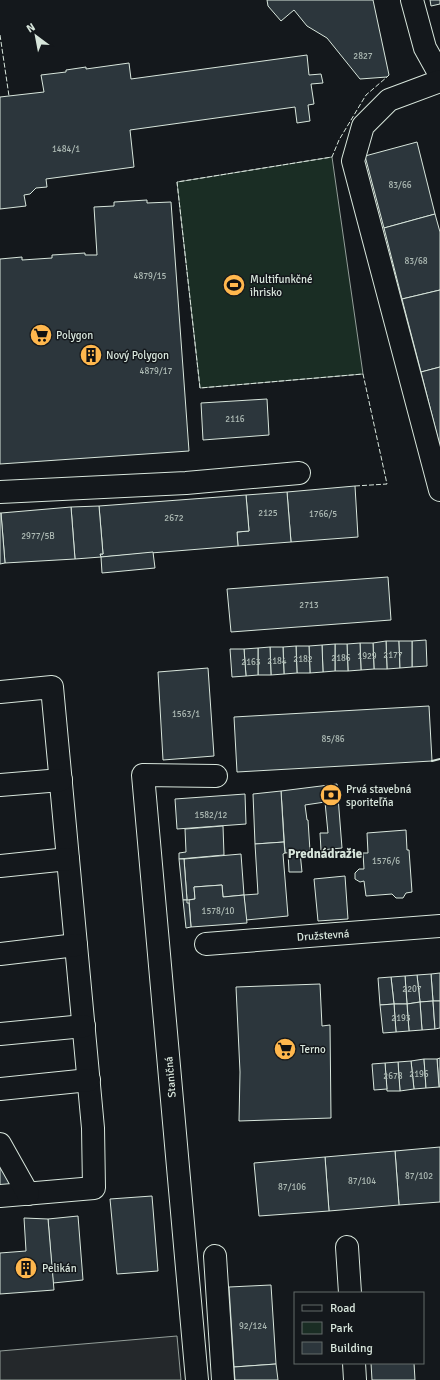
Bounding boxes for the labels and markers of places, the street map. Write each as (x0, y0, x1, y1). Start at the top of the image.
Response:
sports icon: Multifunkčné ihrisko (221, 272, 247, 298)
place label: Multifunkčné ihrisko (250, 273, 313, 299)
supermarket icon: Polygon (28, 322, 54, 348)
place label: Polygon (56, 329, 93, 342)
building icon: Nový Polygon (78, 342, 104, 368)
place label: Nový Polygon (106, 349, 169, 362)
bank icon: Prvá stavebná sporiteľňa (318, 782, 344, 808)
place label: Prvá stavebná sporiteľňa (346, 783, 412, 809)
supermarket icon: Terno (272, 1036, 298, 1062)
place label: Terno (300, 1043, 326, 1056)
building icon: Pelikán (13, 1255, 39, 1281)
place label: Pelikán (42, 1262, 77, 1275)

